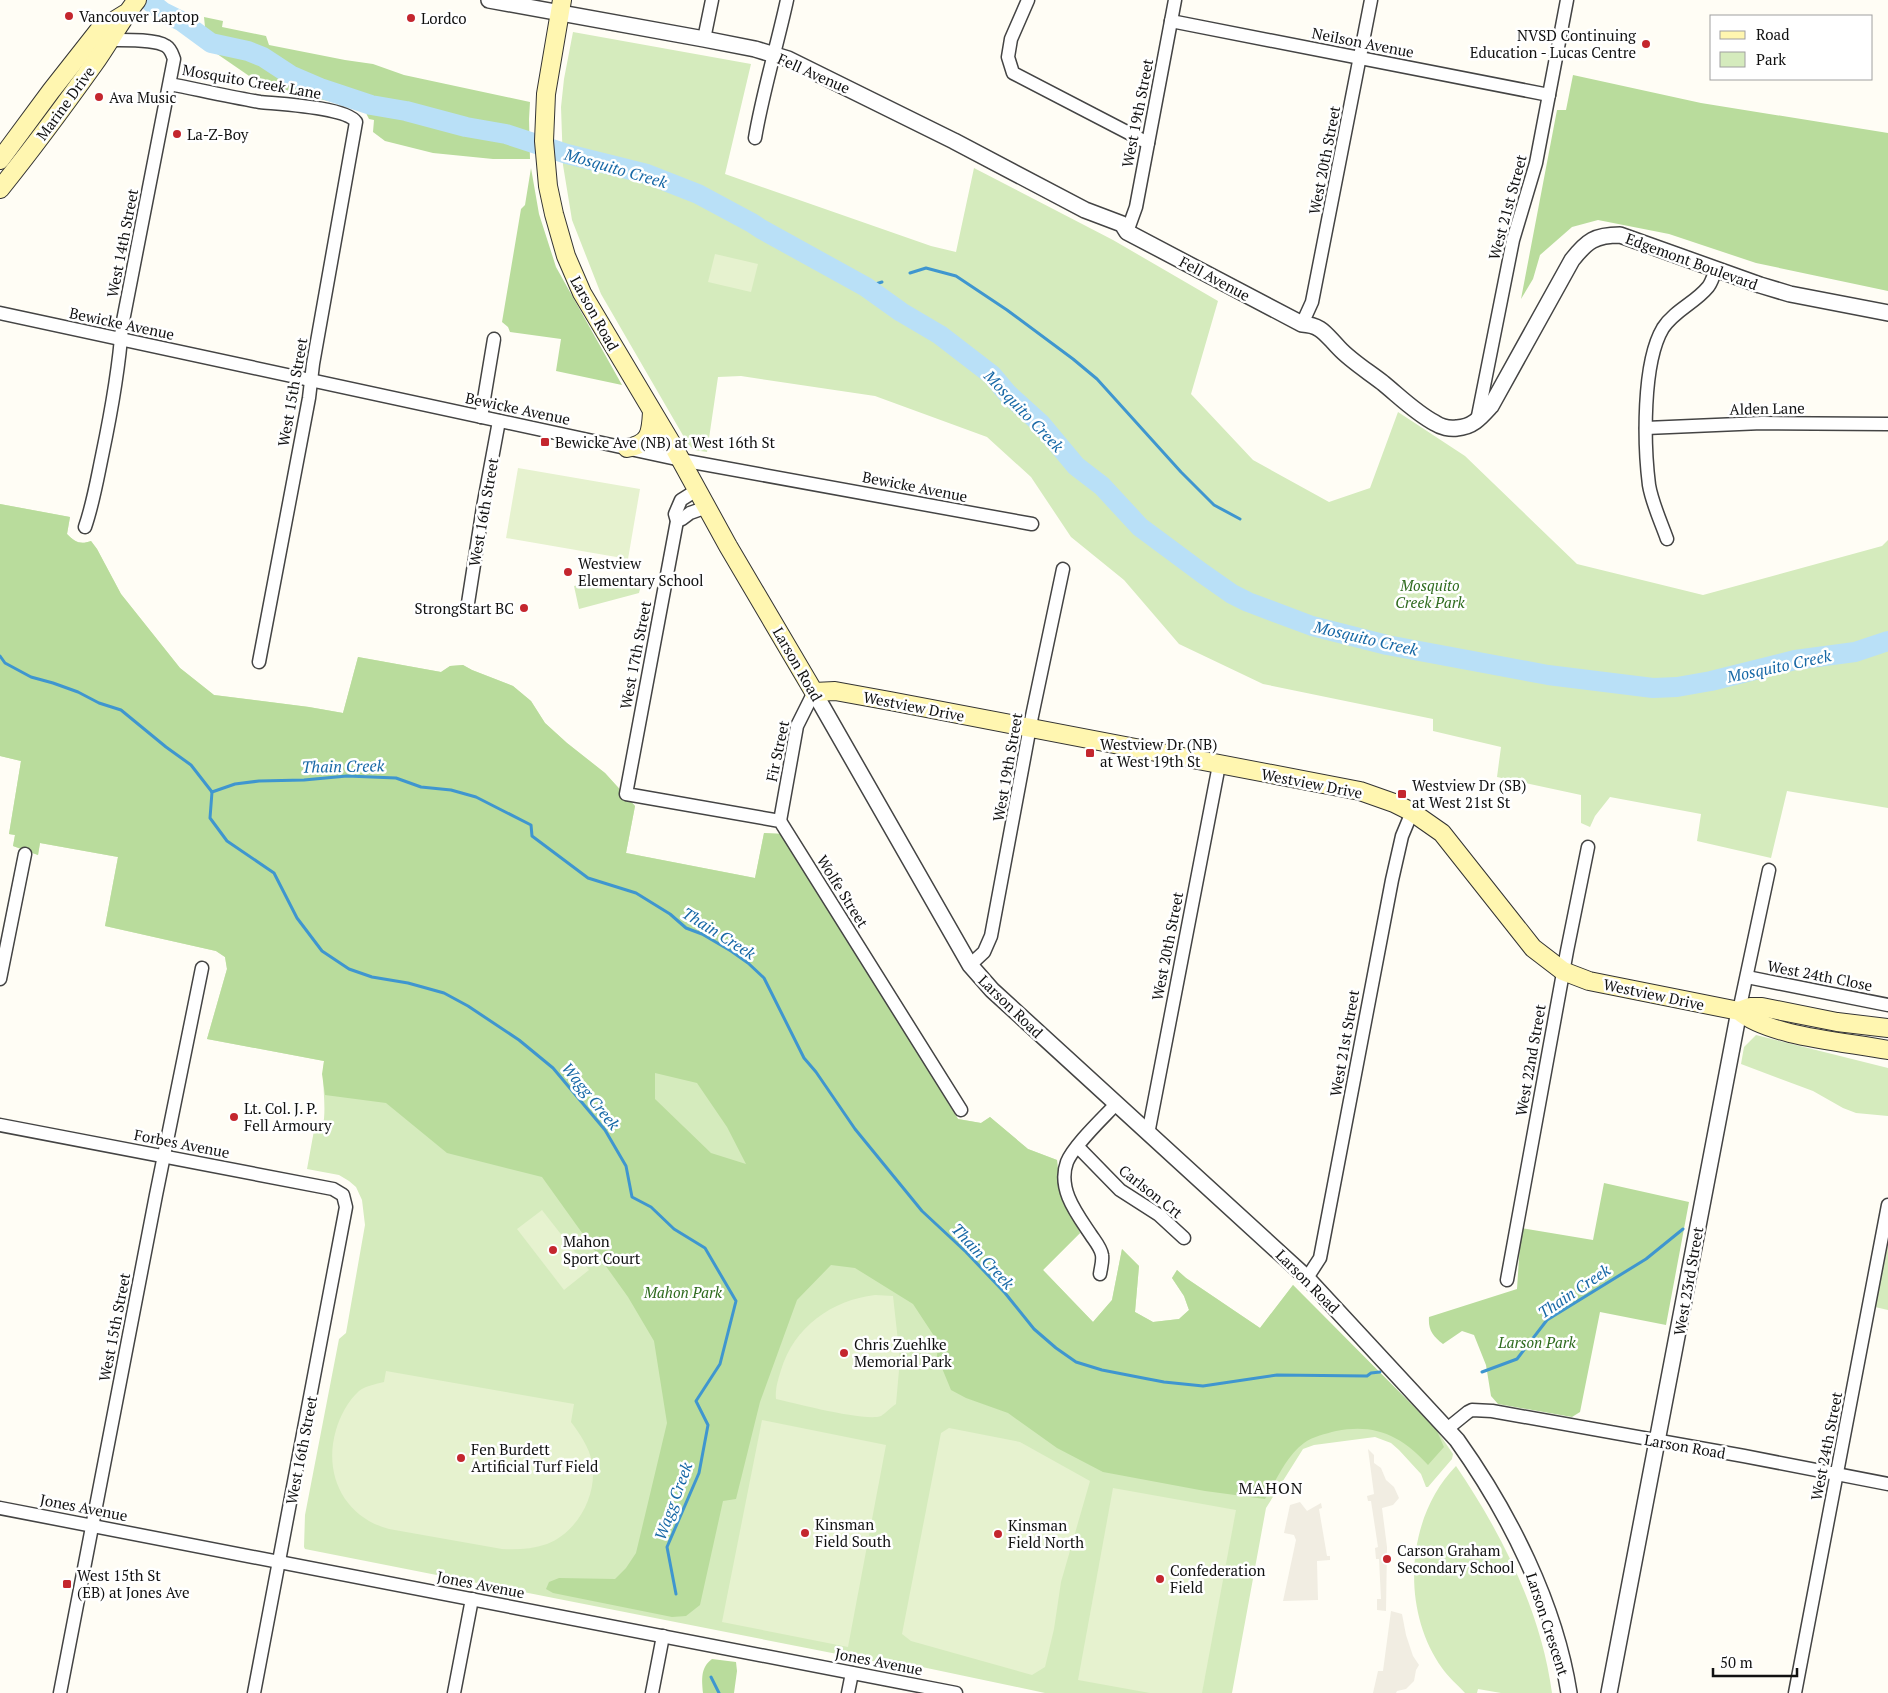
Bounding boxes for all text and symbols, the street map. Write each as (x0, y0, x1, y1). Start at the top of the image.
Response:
place label: Vancouver Laptop (79, 6, 199, 26)
place label: Lordco (421, 8, 467, 28)
marker: Vancouver Laptop (63, 10, 75, 22)
marker: Lordco (405, 12, 417, 24)
legend (1710, 15, 1873, 80)
street label: Neilson Avenue (1310, 22, 1416, 62)
text: Road (1756, 24, 1789, 44)
place label: NVSD Continuing Education - Lucas Centre (1470, 25, 1637, 62)
marker: NVSD Continuing Education - Lucas Centre (1640, 38, 1652, 50)
street label: Fell Avenue (775, 48, 853, 98)
text: Park (1756, 49, 1786, 69)
street label: West 19th Street (1117, 57, 1157, 169)
street label: Mosquito Creek Lane (181, 59, 323, 103)
street label: Marine Drive (31, 62, 99, 144)
place label: Ava Music (109, 87, 177, 107)
marker: Ava Music (93, 91, 105, 103)
street label: West 20th Street (1304, 104, 1344, 216)
place label: La-Z-Boy (187, 124, 249, 144)
marker: La-Z-Boy (171, 128, 183, 140)
water label: Mosquito Creek (561, 143, 670, 193)
street label: West 21st Street (1483, 152, 1531, 262)
street label: West 14th Street (102, 187, 142, 299)
street label: Edgemont Boulevard (1623, 228, 1761, 294)
street label: Fell Avenue (1176, 251, 1254, 305)
street label: Larson Road (566, 272, 624, 354)
street label: Bewicke Avenue (68, 302, 176, 344)
street label: West 15th Street (273, 336, 312, 448)
water label: Mosquito Creek (979, 365, 1069, 457)
street label: Bewicke Avenue (464, 387, 572, 429)
street label: Alden Lane (1729, 397, 1805, 419)
place label: Bewicke Ave (NB) at West 16th St (555, 432, 776, 452)
marker: Bewicke Ave (NB) at West 16th St (539, 436, 551, 448)
street label: West 16th Street (464, 456, 503, 568)
street label: Bewicke Avenue (861, 466, 969, 506)
place label: Westview Elementary School (578, 553, 704, 590)
marker: Westview Elementary School (562, 566, 574, 578)
park label: Mosquito Creek Park (1395, 575, 1465, 612)
place label: StrongStart BC (415, 598, 514, 618)
street label: West 17th Street (615, 599, 655, 711)
marker: StrongStart BC (518, 602, 530, 614)
water label: Mosquito Creek (1311, 615, 1420, 661)
street label: Larson Road (769, 623, 827, 705)
water label: Mosquito Creek (1724, 644, 1833, 688)
street label: Westview Drive (862, 686, 966, 726)
street label: West 19th Street (988, 711, 1027, 823)
street label: Fir Street (761, 718, 793, 783)
place label: Westview Dr (NB) at West 19th St (1100, 734, 1217, 771)
marker: Westview Dr (NB) at West 19th St (1084, 747, 1096, 759)
water label: Thain Creek (301, 754, 385, 778)
street label: Westview Drive (1260, 763, 1364, 803)
place label: Westview Dr (SB) at West 21st St (1412, 775, 1526, 812)
marker: Westview Dr (SB) at West 21st St (1396, 788, 1408, 800)
street label: Wolfe Street (813, 851, 873, 931)
street label: West 20th Street (1147, 890, 1187, 1002)
water label: Thain Creek (678, 902, 760, 964)
street label: West 24th Close (1766, 955, 1874, 995)
street label: Larson Road (974, 970, 1048, 1042)
street label: Westview Drive (1602, 974, 1706, 1014)
street label: West 21st Street (1325, 988, 1363, 1098)
street label: West 22nd Street (1510, 1002, 1550, 1117)
water label: Wagg Creek (557, 1058, 625, 1135)
place label: Lt. Col. J. P. Fell Armoury (244, 1098, 332, 1135)
marker: Lt. Col. J. P. Fell Armoury (228, 1111, 240, 1123)
street label: Forbes Avenue (133, 1124, 231, 1162)
street label: Carlson Crt (1115, 1160, 1187, 1222)
water label: Thain Creek (947, 1218, 1019, 1294)
street label: West 23rd Street (1669, 1225, 1707, 1337)
place label: Mahon Sport Court (563, 1231, 641, 1268)
marker: Mahon Sport Court (547, 1244, 559, 1256)
street label: Larson Road (1272, 1245, 1344, 1317)
water label: Thain Creek (1534, 1259, 1615, 1323)
street label: West 15th Street (94, 1271, 134, 1383)
park label: Mahon Park (643, 1282, 723, 1302)
park label: Larson Park (1497, 1332, 1576, 1352)
place label: Chris Zuehlke Memorial Park (854, 1334, 952, 1371)
marker: Chris Zuehlke Memorial Park (838, 1347, 850, 1359)
street label: West 24th Street (1806, 1390, 1846, 1502)
street label: West 16th Street (281, 1394, 321, 1506)
street label: Larson Road (1643, 1429, 1727, 1463)
place label: Fen Burdett Artificial Turf Field (471, 1439, 598, 1476)
marker: Fen Burdett Artificial Turf Field (455, 1452, 467, 1464)
water label: Wagg Creek (649, 1459, 697, 1543)
district label: MAHON (1238, 1477, 1304, 1499)
street label: Jones Avenue (38, 1489, 130, 1525)
place label: Kinsman Field South (815, 1514, 891, 1551)
place label: Kinsman Field North (1008, 1515, 1084, 1552)
marker: Kinsman Field South (799, 1527, 811, 1539)
marker: Kinsman Field North (992, 1528, 1004, 1540)
place label: Carson Graham Secondary School (1397, 1540, 1515, 1577)
marker: Carson Graham Secondary School (1381, 1553, 1393, 1565)
place label: Confederation Field (1170, 1560, 1265, 1597)
place label: West 15th St (EB) at Jones Ave (77, 1565, 189, 1602)
street label: Jones Avenue (435, 1566, 527, 1602)
street label: Larson Crescent (1522, 1570, 1574, 1678)
marker: Confederation Field (1154, 1573, 1166, 1585)
marker: West 15th St (EB) at Jones Ave (61, 1578, 73, 1590)
street label: Jones Avenue (833, 1643, 925, 1679)
scale bar (1713, 1646, 1797, 1678)
text: 50 m (1720, 1652, 1753, 1672)

